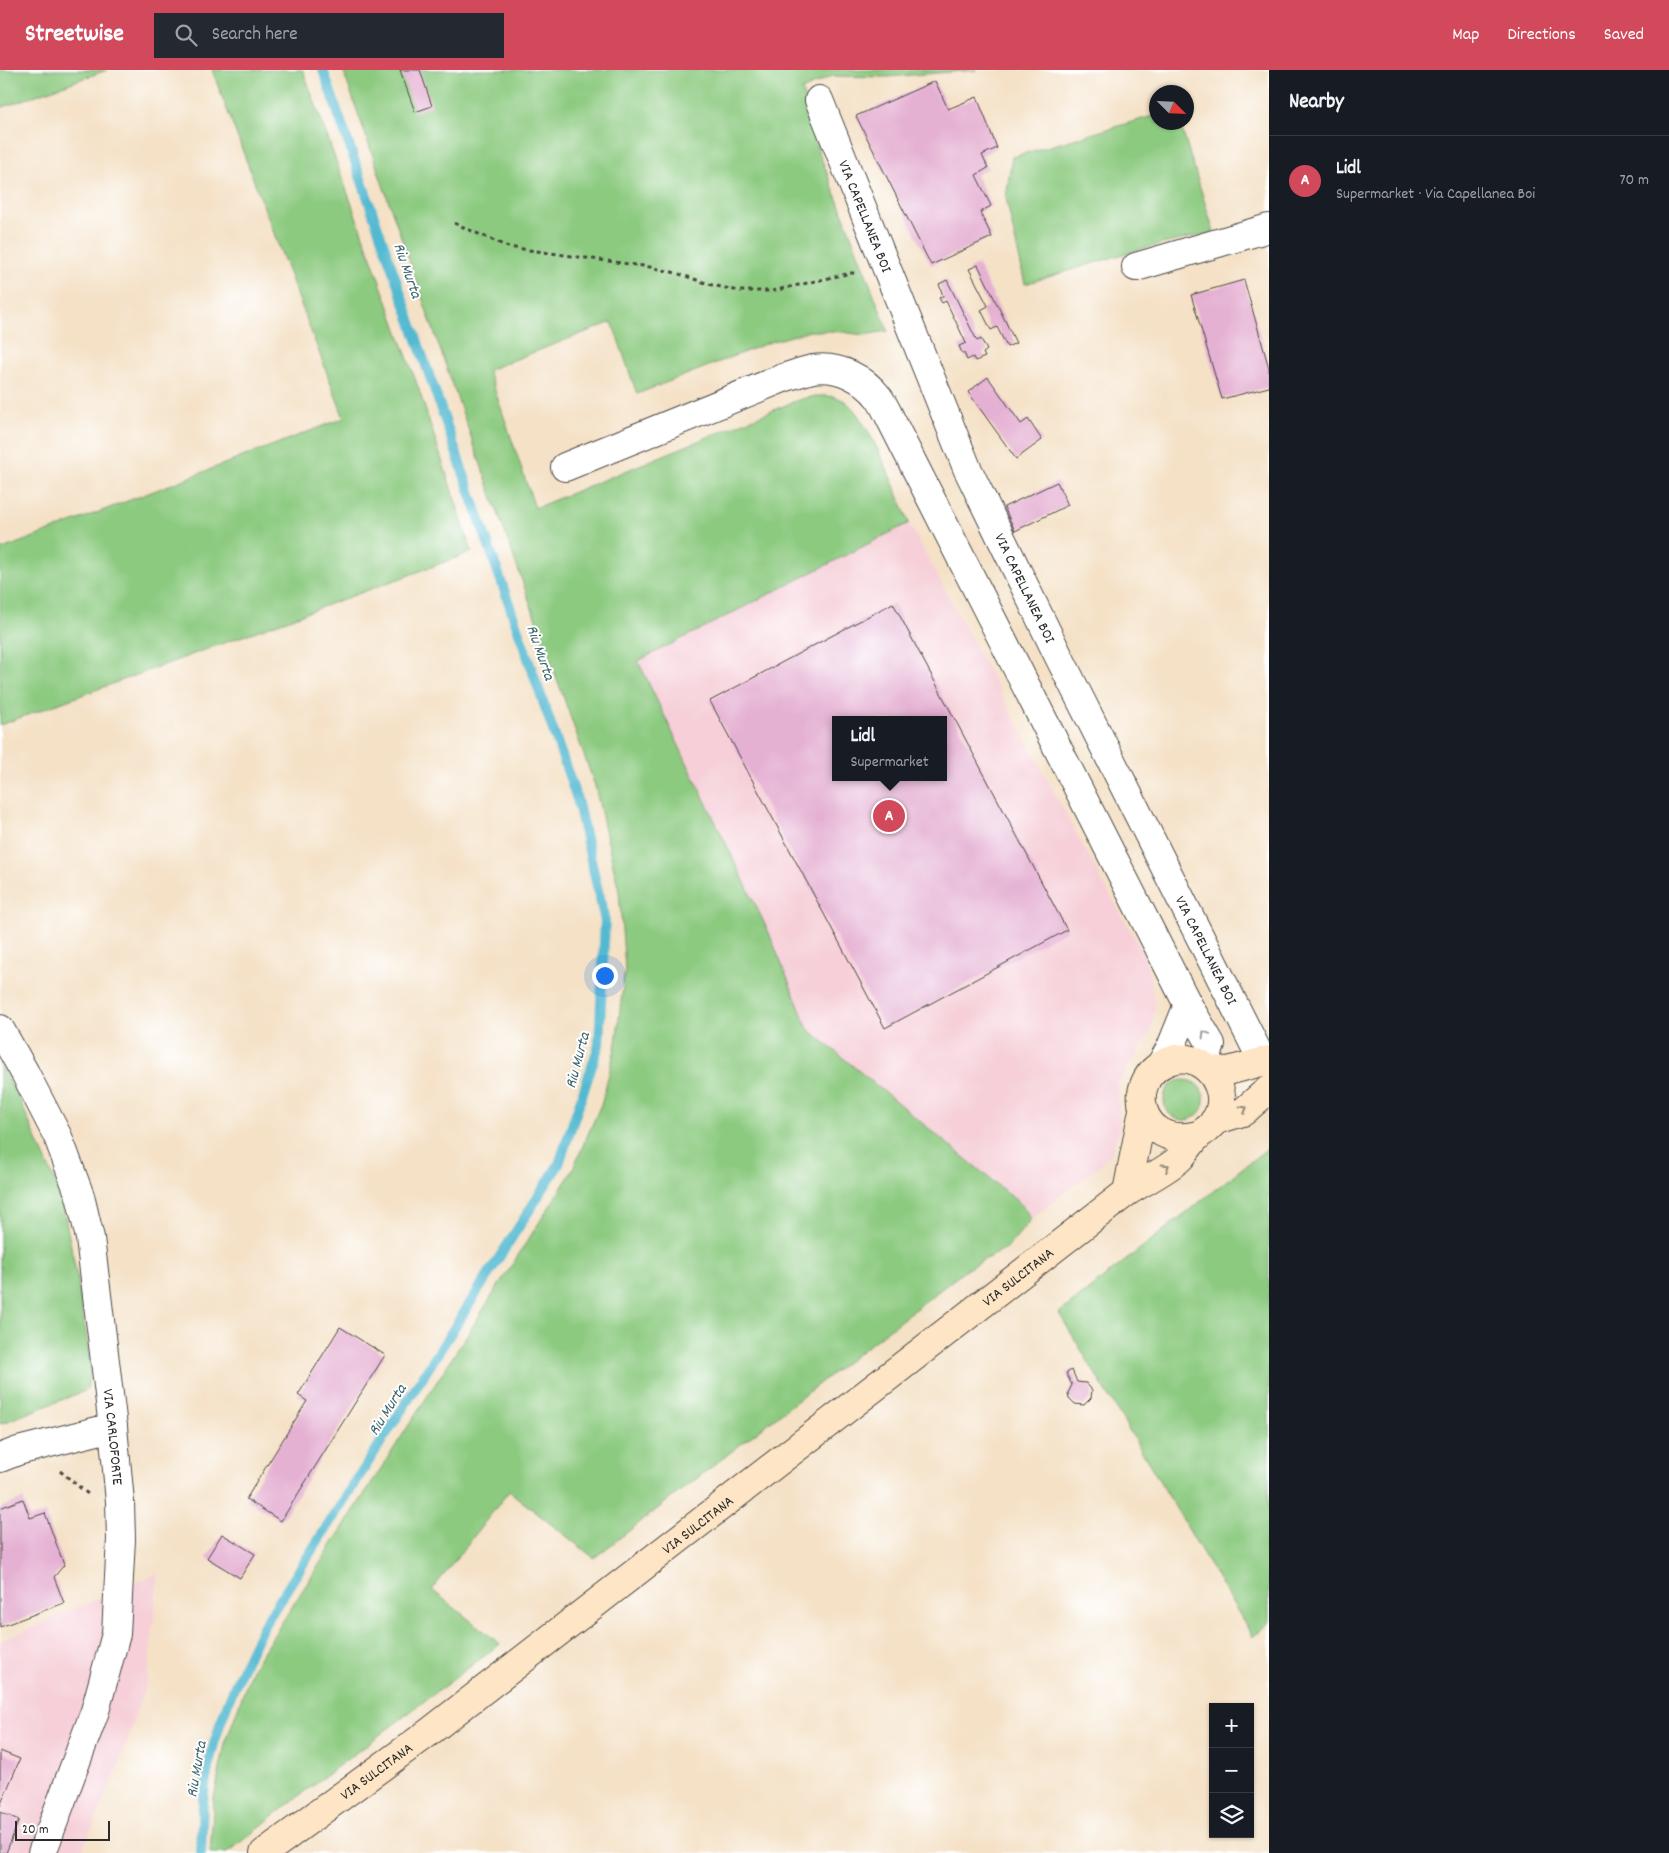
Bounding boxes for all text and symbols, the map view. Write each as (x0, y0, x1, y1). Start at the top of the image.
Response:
search box (154, 13, 504, 58)
text: Streetwise (25, 18, 124, 52)
icon: search (172, 21, 200, 49)
text: Search here (212, 22, 298, 49)
text: Map (1452, 23, 1479, 48)
text: Directions (1507, 23, 1576, 48)
text: Saved (1604, 23, 1644, 48)
north arrow (1149, 85, 1194, 130)
text: Nearby (1289, 88, 1344, 118)
text: Lidl (1336, 156, 1361, 183)
street label: VIA CAPELLANEA BOI (831, 157, 896, 277)
text: A (1301, 169, 1309, 192)
text: 70 m (1619, 169, 1649, 192)
text: Supermarket · Via Capellanea Boi (1336, 183, 1535, 206)
water label: Riu Murta (386, 240, 427, 303)
street label: VIA CAPELLANEA BOI (988, 530, 1060, 648)
water label: Riu Murta (519, 622, 560, 685)
popup (832, 716, 947, 781)
text: Lidl (850, 724, 875, 751)
text: Supermarket (850, 751, 929, 774)
pin: A (873, 797, 905, 835)
street label: VIA CAPELLANEA BOI (1168, 893, 1242, 1010)
your location (592, 963, 618, 989)
water label: Riu Murta (560, 1029, 597, 1091)
one-way arrow (1202, 1031, 1212, 1040)
one-way arrow (1239, 1106, 1248, 1116)
one-way arrow (1161, 1164, 1170, 1173)
street label: VIA SULCITANA (978, 1243, 1060, 1313)
water label: Riu Murta (363, 1379, 414, 1441)
street label: VIA CARLOFORTE (95, 1388, 127, 1486)
street label: VIA SULCITANA (658, 1491, 739, 1561)
map controls (1209, 1703, 1254, 1838)
button: + (1209, 1703, 1254, 1748)
water label: Riu Murta (181, 1738, 214, 1799)
street label: VIA SULCITANA (336, 1738, 418, 1807)
button: − (1209, 1748, 1254, 1793)
button: layers (1209, 1793, 1254, 1838)
scale bar (15, 1818, 110, 1841)
text: 20 m (22, 1820, 49, 1840)

